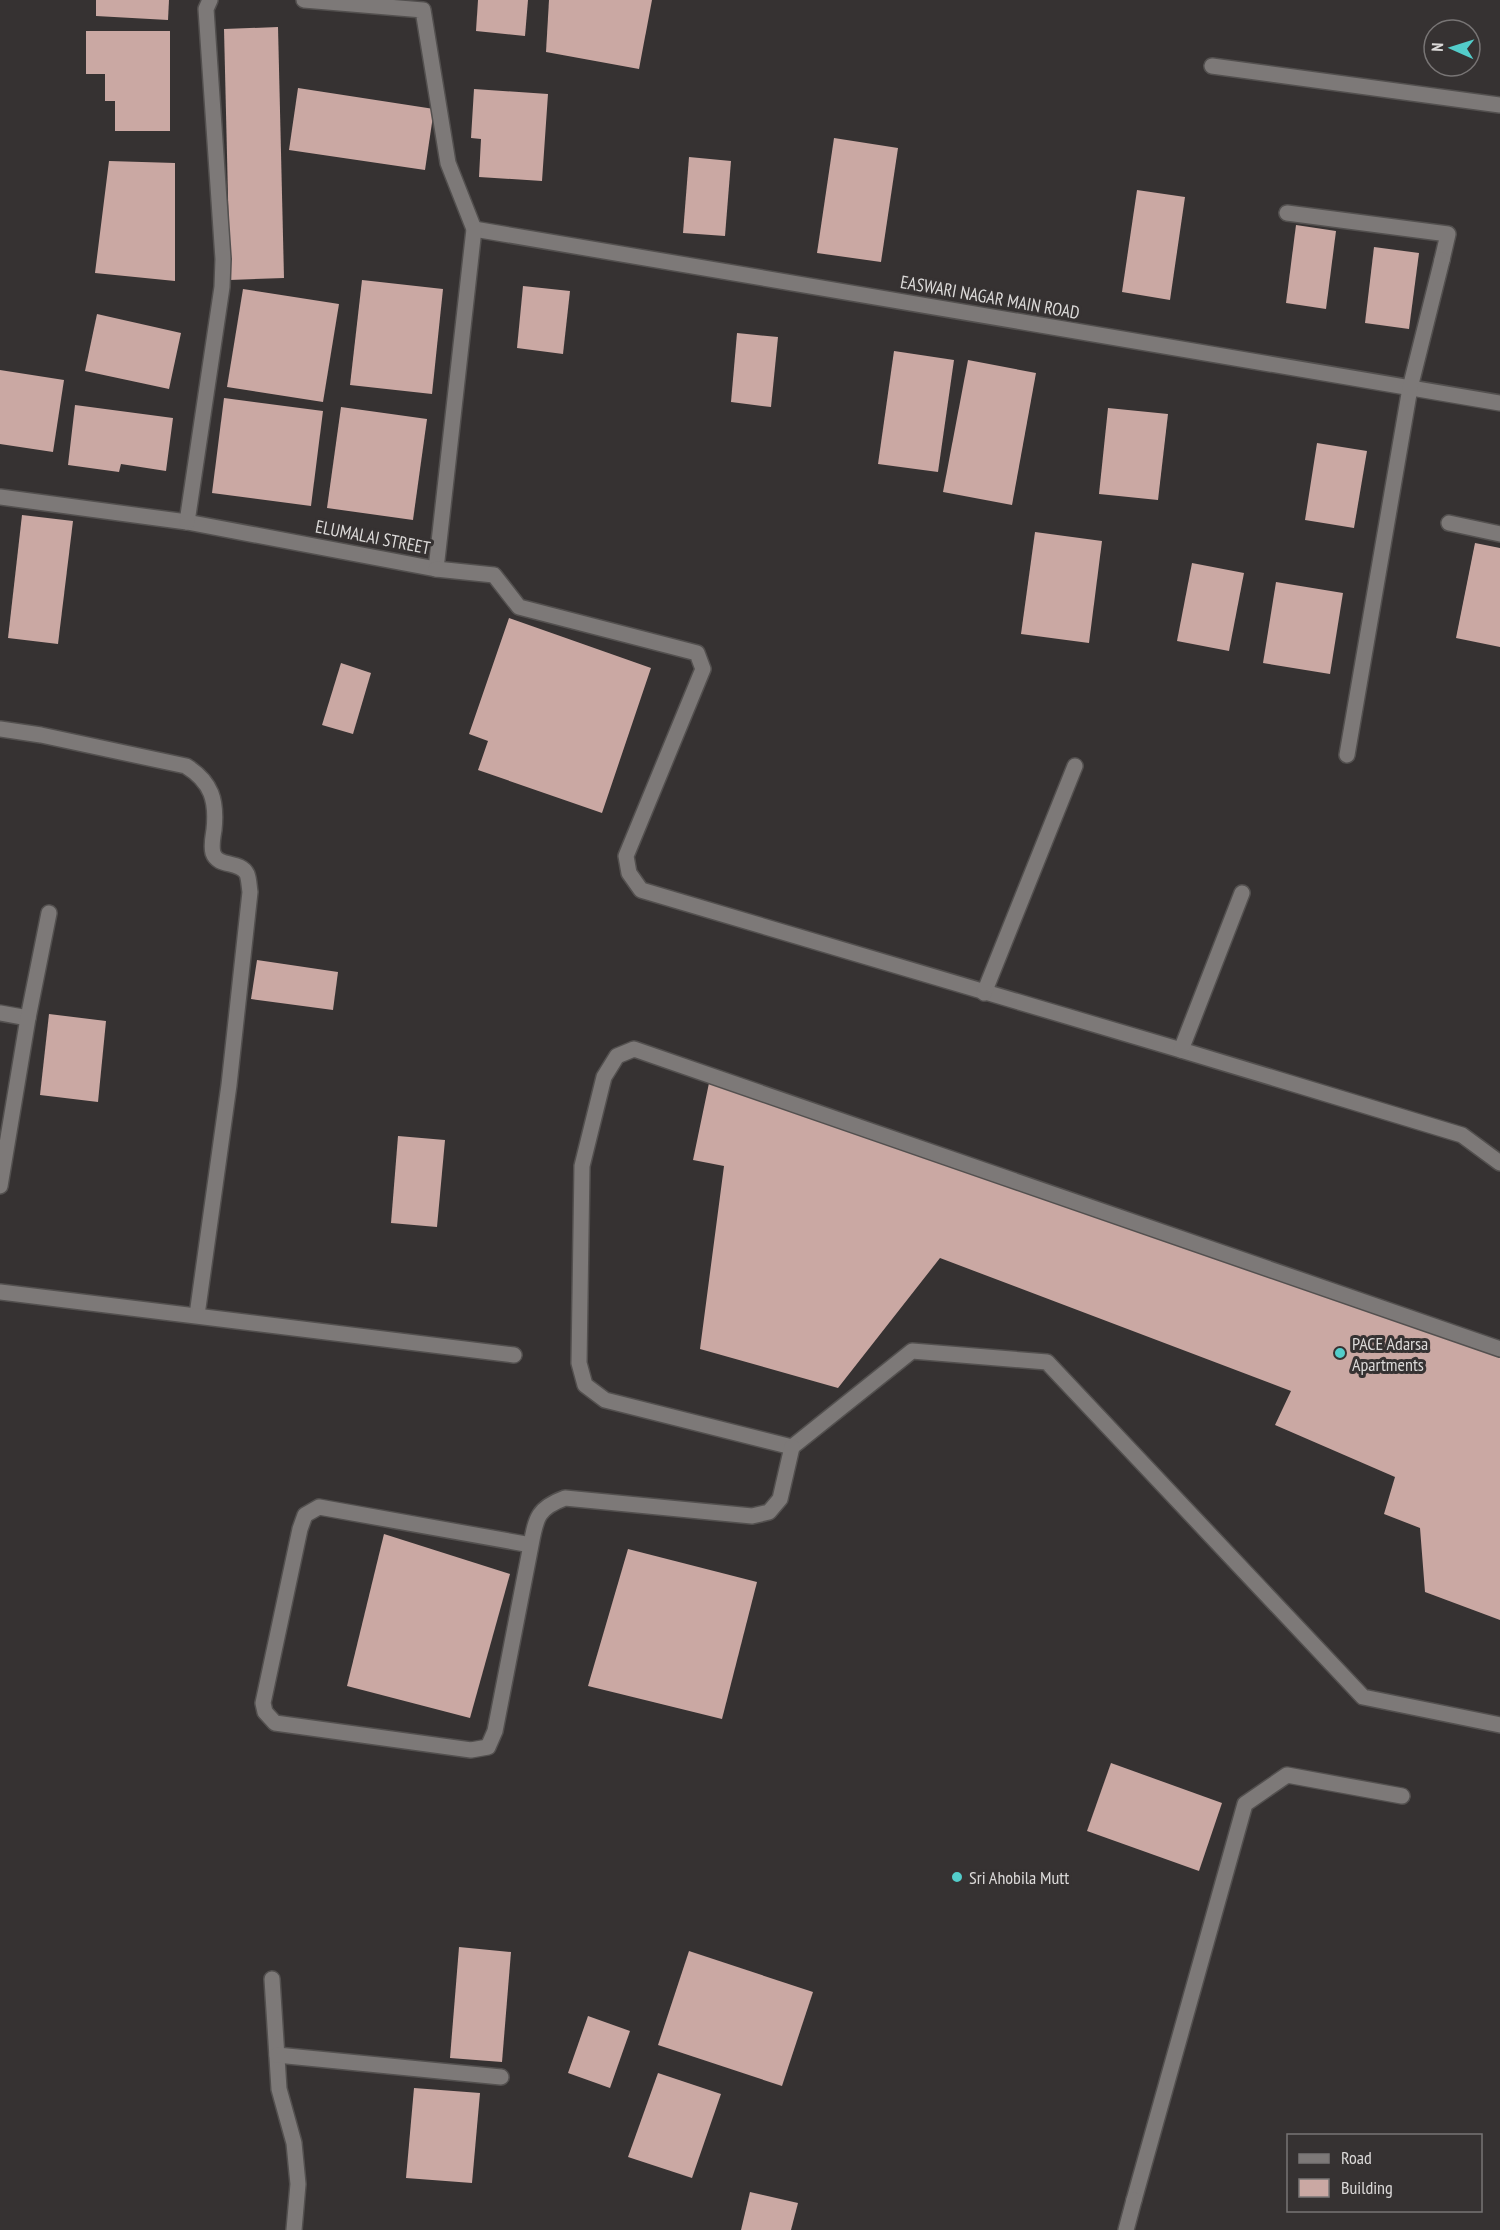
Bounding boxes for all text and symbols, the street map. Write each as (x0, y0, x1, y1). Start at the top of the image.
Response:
north arrow (1422, 18, 1482, 78)
text: N (1427, 42, 1447, 52)
street label: EASWARI NAGAR MAIN ROAD (899, 270, 1081, 324)
street label: ELUMALAI STREET (314, 515, 432, 559)
place label: PACE Adarsa Apartments (1352, 1332, 1428, 1376)
marker: PACE Adarsa Apartments (1333, 1346, 1347, 1360)
place label: Sri Ahobila Mutt (969, 1866, 1069, 1889)
marker: Sri Ahobila Mutt (950, 1870, 964, 1884)
legend (1287, 2134, 1482, 2212)
text: Road (1341, 2146, 1372, 2169)
text: Building (1341, 2176, 1393, 2199)

